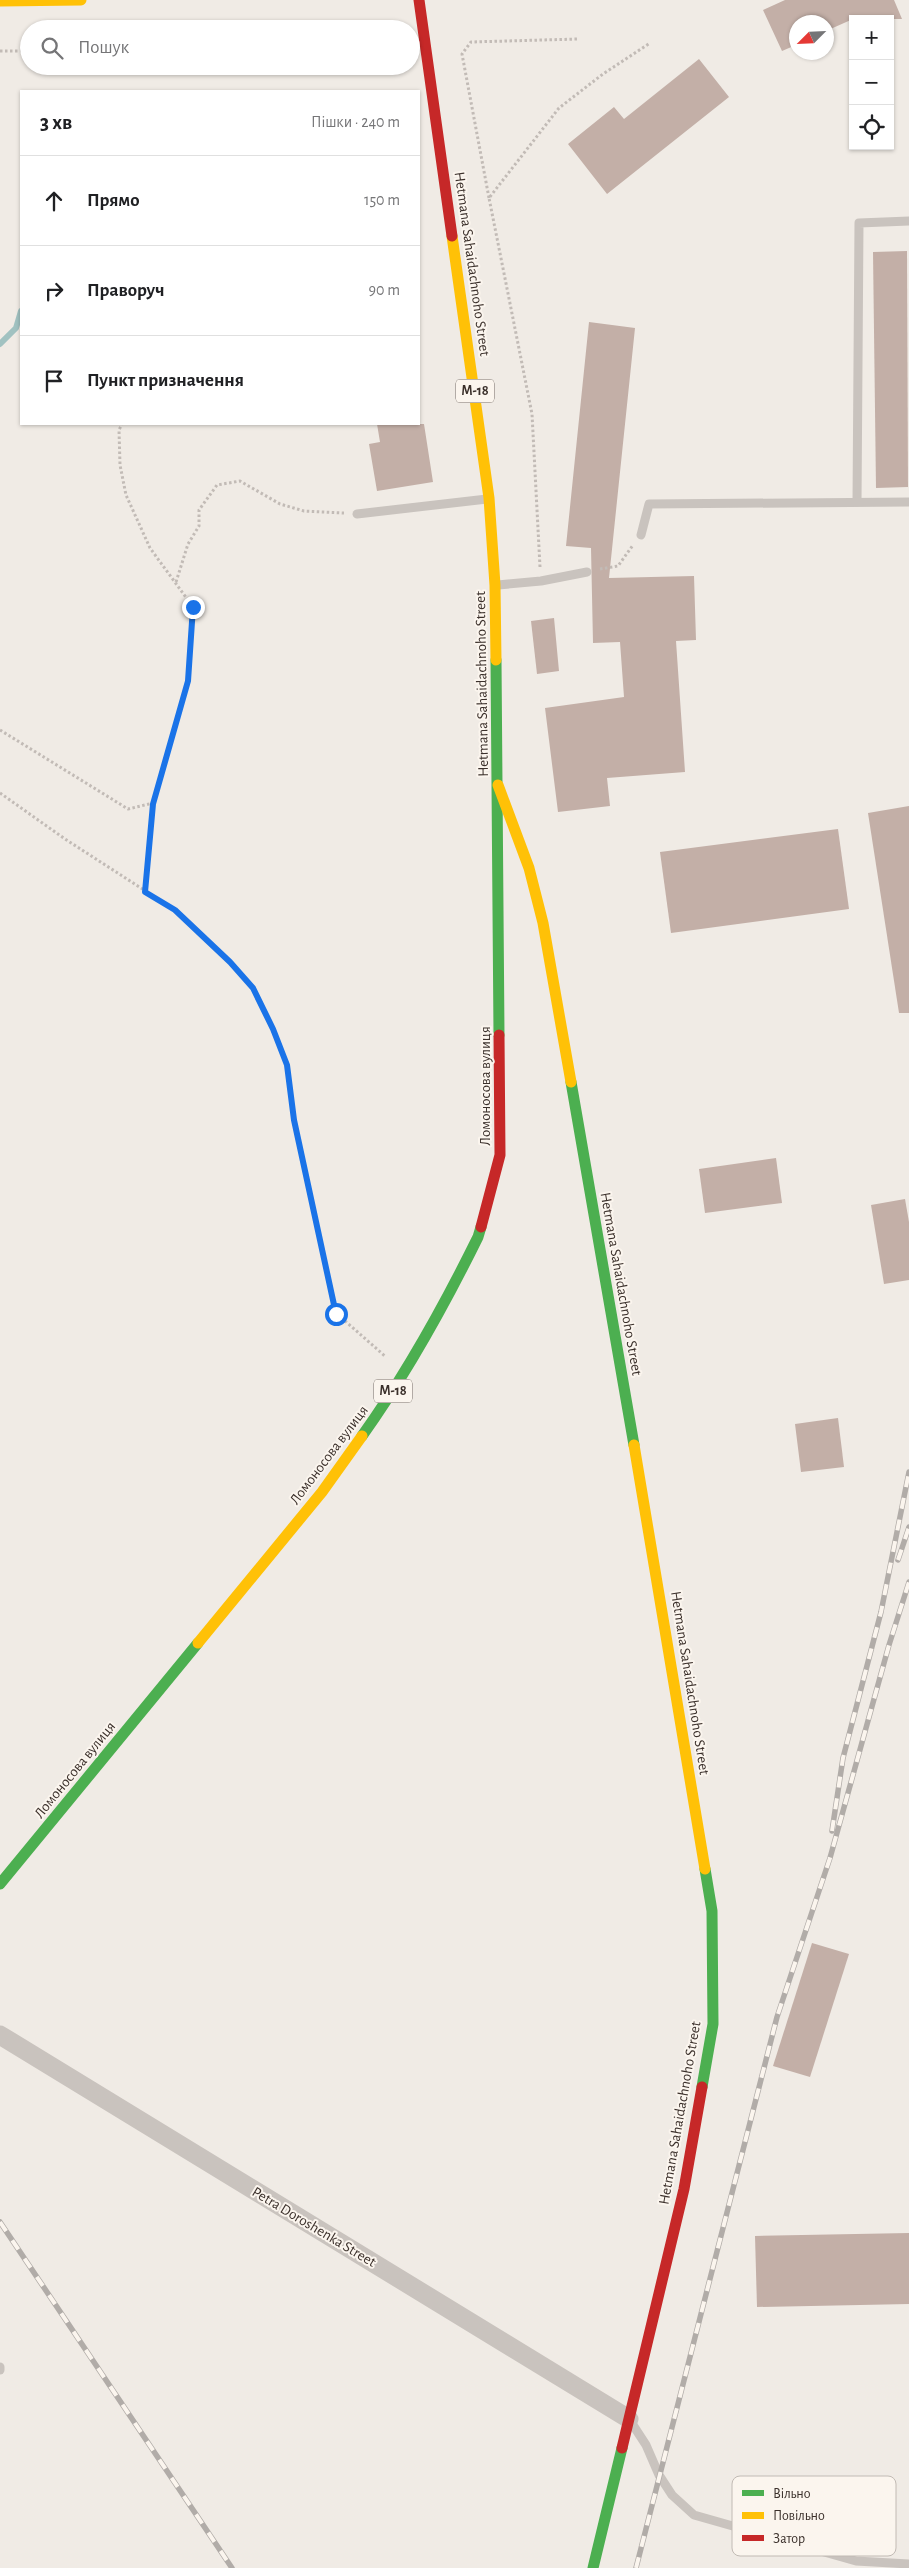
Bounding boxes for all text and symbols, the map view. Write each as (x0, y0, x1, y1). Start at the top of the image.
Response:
north arrow (789, 15, 834, 60)
map controls (849, 15, 894, 150)
button: + (849, 15, 894, 60)
search box (20, 20, 420, 75)
icon: search (38, 34, 66, 62)
text: Пошук (78, 38, 129, 57)
button: − (849, 60, 894, 105)
button: locate (849, 105, 894, 150)
text: 3 хв (40, 112, 72, 133)
text: Пішки · 240 m (311, 114, 400, 130)
street label: Hetmana Sahaidachnoho Street (452, 171, 492, 357)
icon: ahead (40, 187, 68, 215)
text: Прямо (87, 191, 140, 210)
text: 150 m (364, 192, 400, 208)
icon: right (40, 277, 68, 305)
text: Праворуч (87, 281, 165, 300)
text: 90 m (369, 282, 400, 298)
icon: arrive (40, 367, 68, 395)
text: Пункт призначення (87, 371, 244, 390)
road number: М-18 (456, 380, 494, 402)
street label: Hetmana Sahaidachnoho Street (473, 591, 491, 777)
route end (182, 596, 205, 619)
street label: Ломоносова вулиця (478, 1026, 493, 1146)
street label: Hetmana Sahaidachnoho Street (597, 1191, 645, 1377)
route start (325, 1303, 348, 1326)
road number: М-18 (374, 1380, 412, 1402)
street label: Ломоносова вулиця (287, 1403, 371, 1507)
street label: Hetmana Sahaidachnoho Street (668, 1590, 712, 1776)
street label: Ломоносова вулиця (32, 1719, 118, 1821)
street label: Hetmana Sahaidachnoho Street (656, 2020, 704, 2206)
street label: Petra Doroshenka Street (250, 2184, 379, 2270)
legend (732, 2476, 896, 2556)
text: Вільно (773, 2487, 811, 2501)
text: Повільно (773, 2509, 825, 2523)
text: Затор (773, 2532, 805, 2546)

